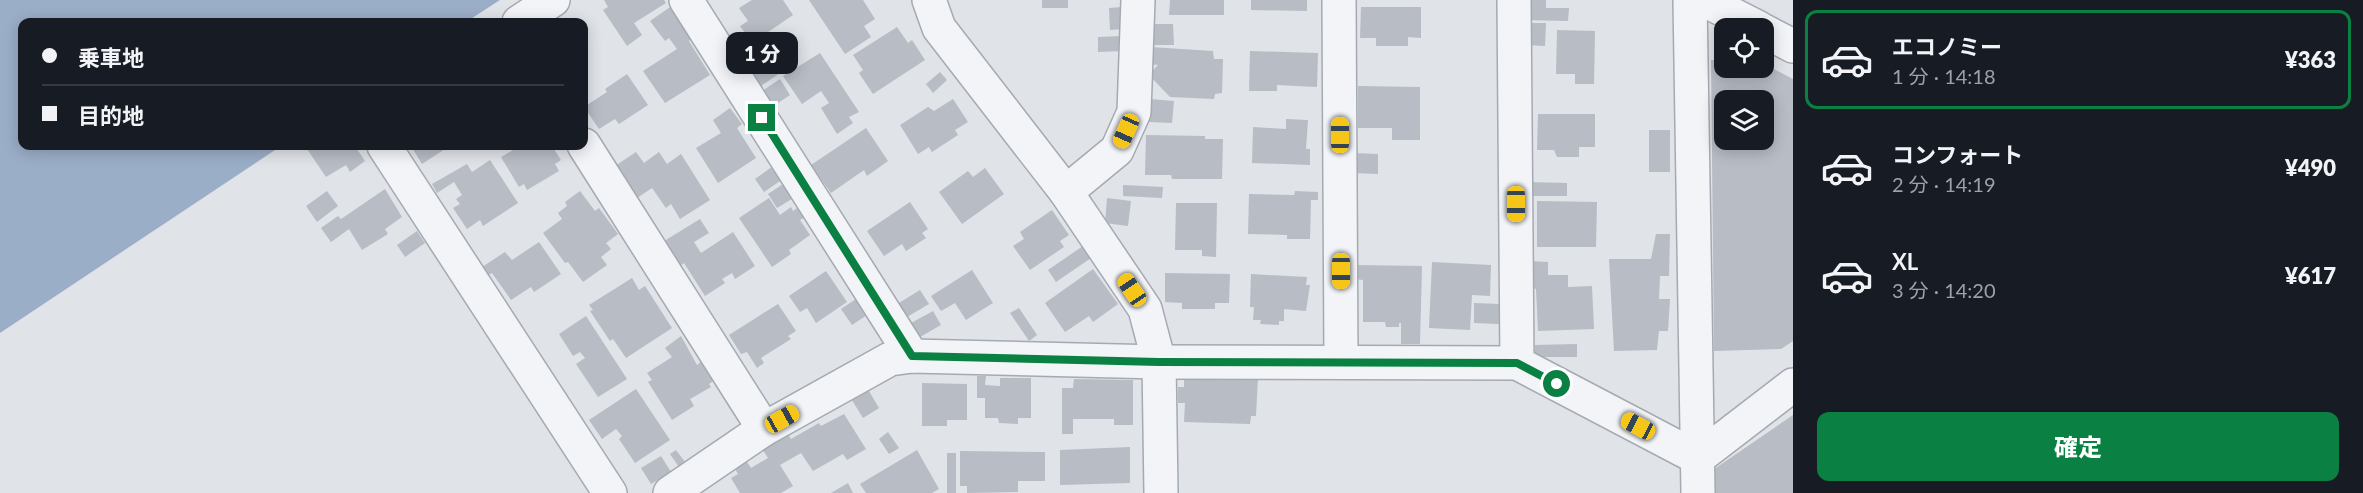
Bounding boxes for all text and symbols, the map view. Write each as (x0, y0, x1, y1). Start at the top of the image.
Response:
map controls (1714, 18, 1774, 150)
button: locate (1714, 18, 1774, 78)
callout: 1 分 (726, 31, 798, 73)
icon: car (1820, 33, 1874, 87)
text: エコノミー (1892, 33, 2002, 60)
text: 1 分 (744, 41, 780, 65)
text: 乗車地 (78, 44, 144, 71)
text: ¥363 (2285, 46, 2336, 73)
text: 1 分 · 14:18 (1892, 64, 1996, 88)
button: layers (1714, 90, 1774, 150)
text: 目的地 (78, 102, 144, 129)
route end (748, 104, 775, 131)
car (1110, 111, 1142, 151)
car (1331, 117, 1349, 153)
icon: car (1820, 141, 1874, 195)
text: コンフォート (1892, 141, 2023, 168)
text: ¥490 (2285, 154, 2336, 181)
text: 2 分 · 14:19 (1892, 172, 1996, 196)
car (1507, 186, 1525, 222)
text: XL (1892, 248, 1918, 275)
icon: car (1820, 249, 1874, 303)
car (1332, 253, 1350, 289)
text: ¥617 (2285, 262, 2336, 289)
car (1114, 270, 1150, 310)
text: 3 分 · 14:20 (1892, 278, 1996, 302)
route start (1543, 370, 1570, 397)
car (762, 402, 802, 436)
car (1618, 410, 1658, 442)
button: 確定 (1817, 412, 2339, 481)

